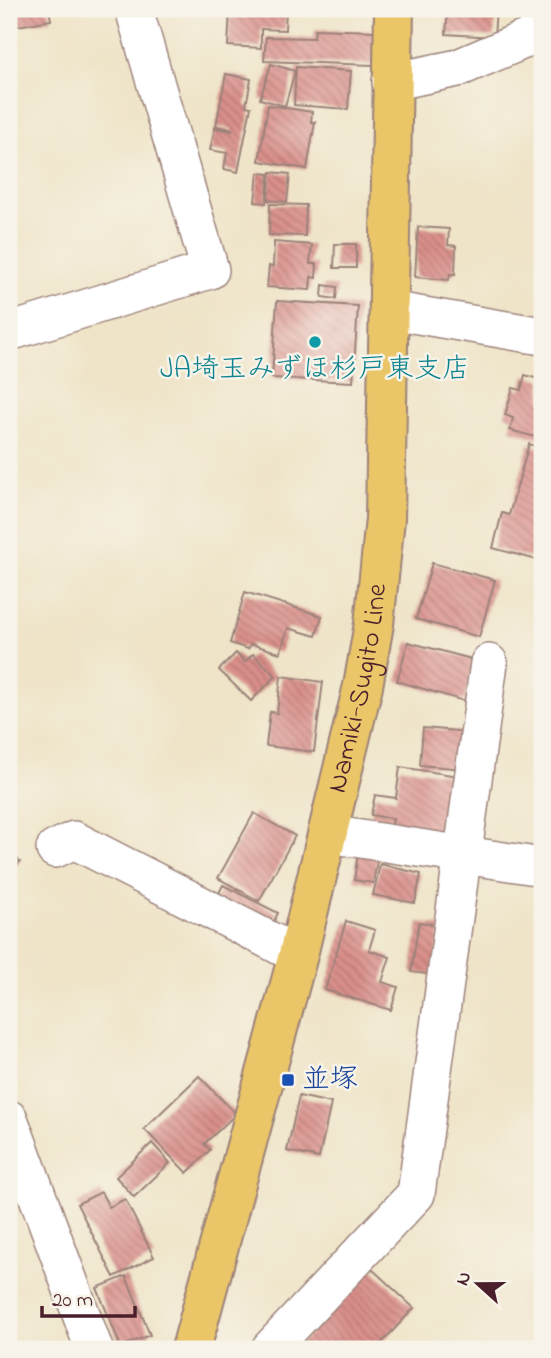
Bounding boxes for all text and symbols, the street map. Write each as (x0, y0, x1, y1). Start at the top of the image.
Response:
marker: JA埼玉みずほ杉戸東支店 (307, 334, 323, 350)
place label: JA埼玉みずほ杉戸東支店 (160, 350, 470, 391)
street label: Namiki-Sugito Line (317, 581, 399, 797)
place label: 並塚 (302, 1060, 358, 1101)
marker: 並塚 (280, 1072, 296, 1088)
north arrow (442, 1250, 512, 1320)
text: N (450, 1268, 479, 1290)
scale bar (42, 1274, 135, 1318)
text: 20 m (52, 1286, 93, 1316)

